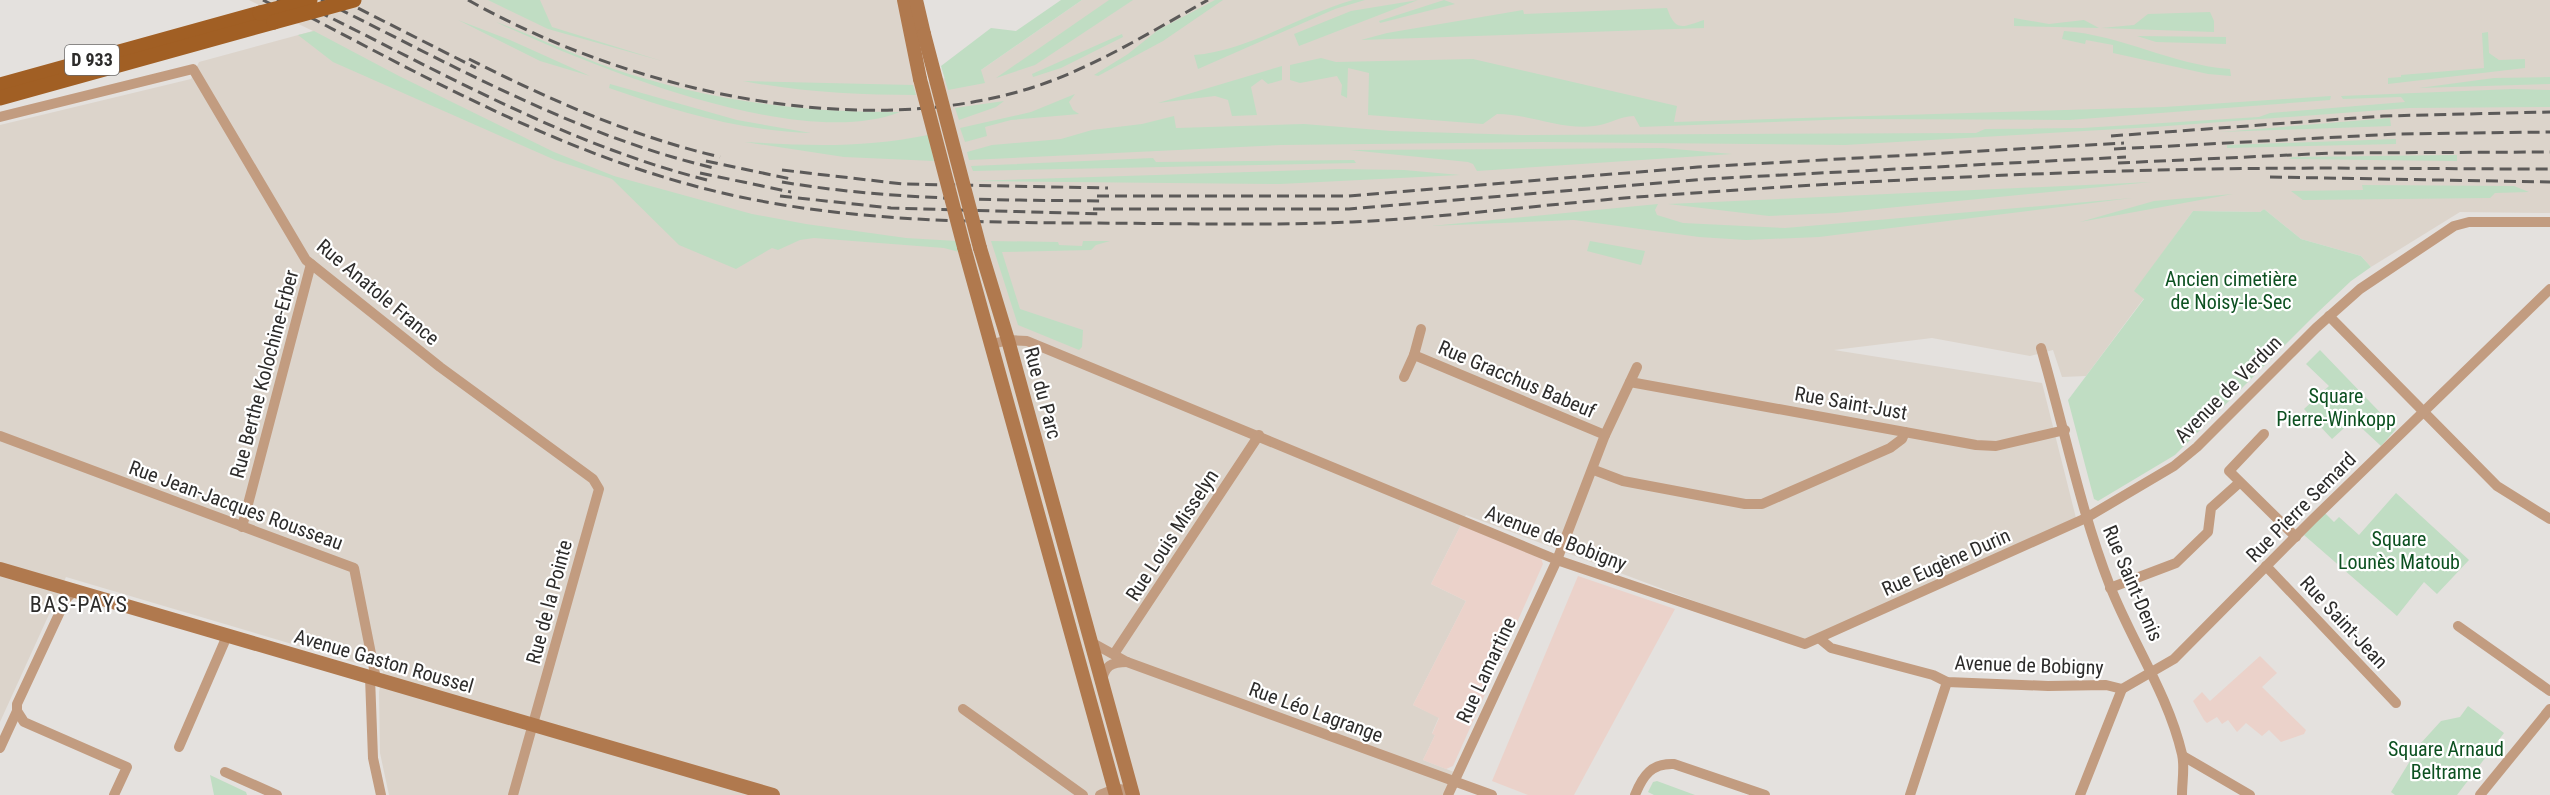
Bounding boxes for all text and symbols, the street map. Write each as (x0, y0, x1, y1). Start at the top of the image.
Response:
road number: D 933 (65, 45, 119, 75)
street label: Rue Anatole France (312, 234, 444, 350)
street label: Rue Berthe Kolochine-Erber (225, 267, 303, 481)
park label: Ancien cimetière de Noisy-le-Sec (2165, 267, 2297, 314)
street label: Avenue de Verdun (2170, 331, 2286, 447)
street label: Rue Gracchus Babeuf (1435, 335, 1600, 423)
street label: Rue du Parc (1019, 344, 1067, 442)
street label: Rue Saint-Just (1793, 381, 1909, 425)
park label: Square Pierre-Winkopp (2276, 384, 2396, 431)
street label: Rue Pierre Semard (2241, 447, 2361, 567)
street label: Rue Jean-Jacques Rousseau (126, 455, 346, 555)
street label: Rue Louis Misselyn (1121, 465, 1223, 605)
street label: Avenue de Bobigny (1482, 500, 1630, 576)
street label: Rue Saint-Denis (2098, 521, 2168, 645)
street label: Rue Eugène Durin (1878, 523, 2014, 601)
park label: Square Lounès Matoub (2338, 527, 2460, 574)
street label: Rue de la Pointe (521, 537, 577, 667)
street label: Rue Saint-Jean (2295, 571, 2393, 673)
district label: BAS-PAYS (30, 592, 128, 617)
street label: Rue Lamartine (1451, 613, 1521, 727)
street label: Avenue Gaston Roussel (292, 624, 476, 698)
street label: Avenue de Bobigny (1954, 650, 2104, 680)
street label: Rue Léo Lagrange (1246, 677, 1386, 747)
park label: Square Arnaud Beltrame (2388, 737, 2504, 784)

